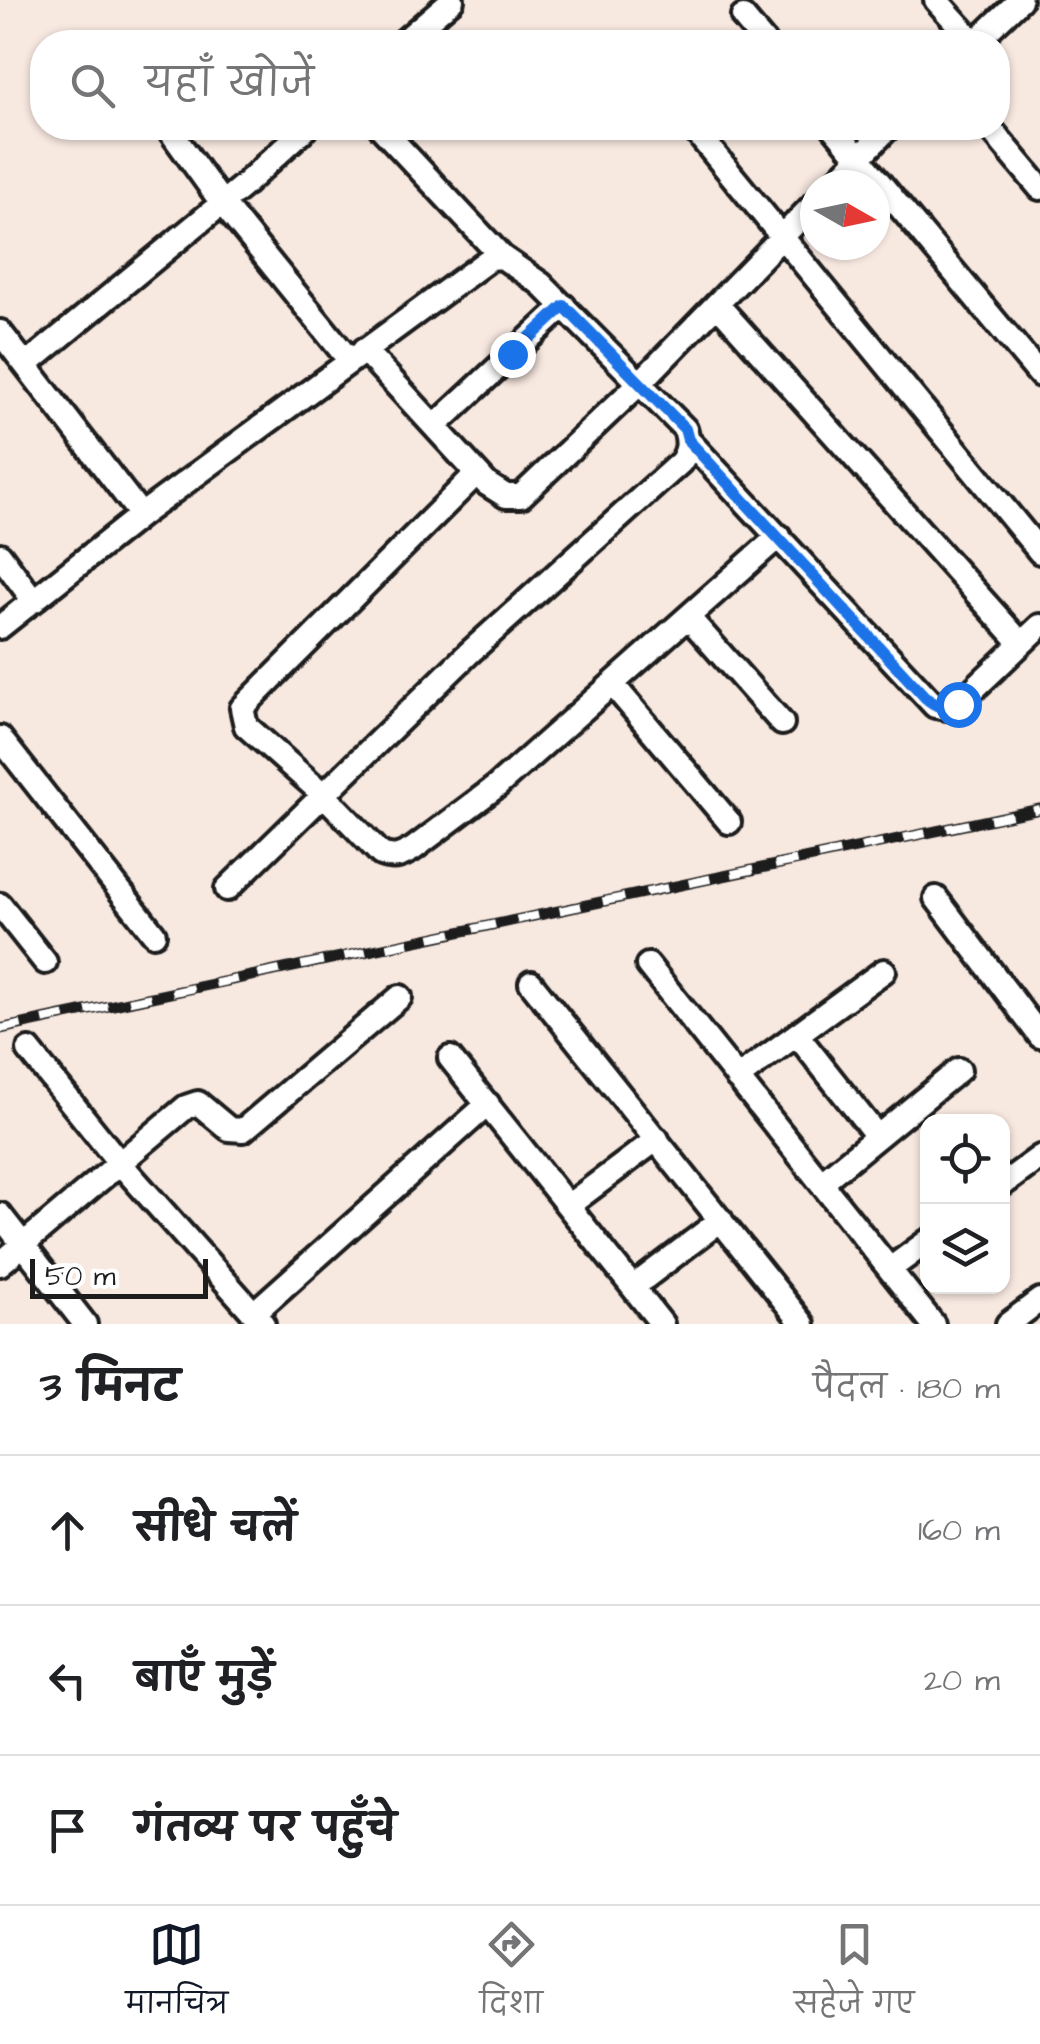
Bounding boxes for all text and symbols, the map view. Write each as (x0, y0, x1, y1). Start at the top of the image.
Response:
search box (30, 30, 1010, 140)
icon: search (65, 58, 120, 113)
text: यहाँ खोजें (145, 58, 314, 110)
north arrow (800, 170, 890, 260)
route end (490, 332, 536, 378)
route start (936, 682, 982, 728)
map controls (920, 1114, 1010, 1294)
button: locate (920, 1114, 1010, 1204)
button: layers (920, 1204, 1010, 1294)
scale bar (30, 1254, 208, 1298)
text: 50 m (45, 1257, 116, 1296)
text: 3 मिनट (40, 1359, 180, 1417)
text: पैदल · 180 m (813, 1366, 1000, 1411)
icon: ahead (40, 1503, 95, 1558)
text: सीधे चलें (135, 1503, 296, 1555)
text: 160 m (918, 1508, 1000, 1553)
icon: left (40, 1653, 95, 1708)
text: बाएँ मुड़ें (135, 1653, 274, 1705)
text: 20 m (924, 1658, 1000, 1703)
icon: arrive (40, 1803, 95, 1858)
text: गंतव्य पर पहुँचे (135, 1803, 396, 1855)
tab: मानचित्र (126, 1917, 228, 2034)
tab: दिशा (479, 1917, 543, 2034)
tab: सहेजे गए (794, 1917, 914, 2034)

